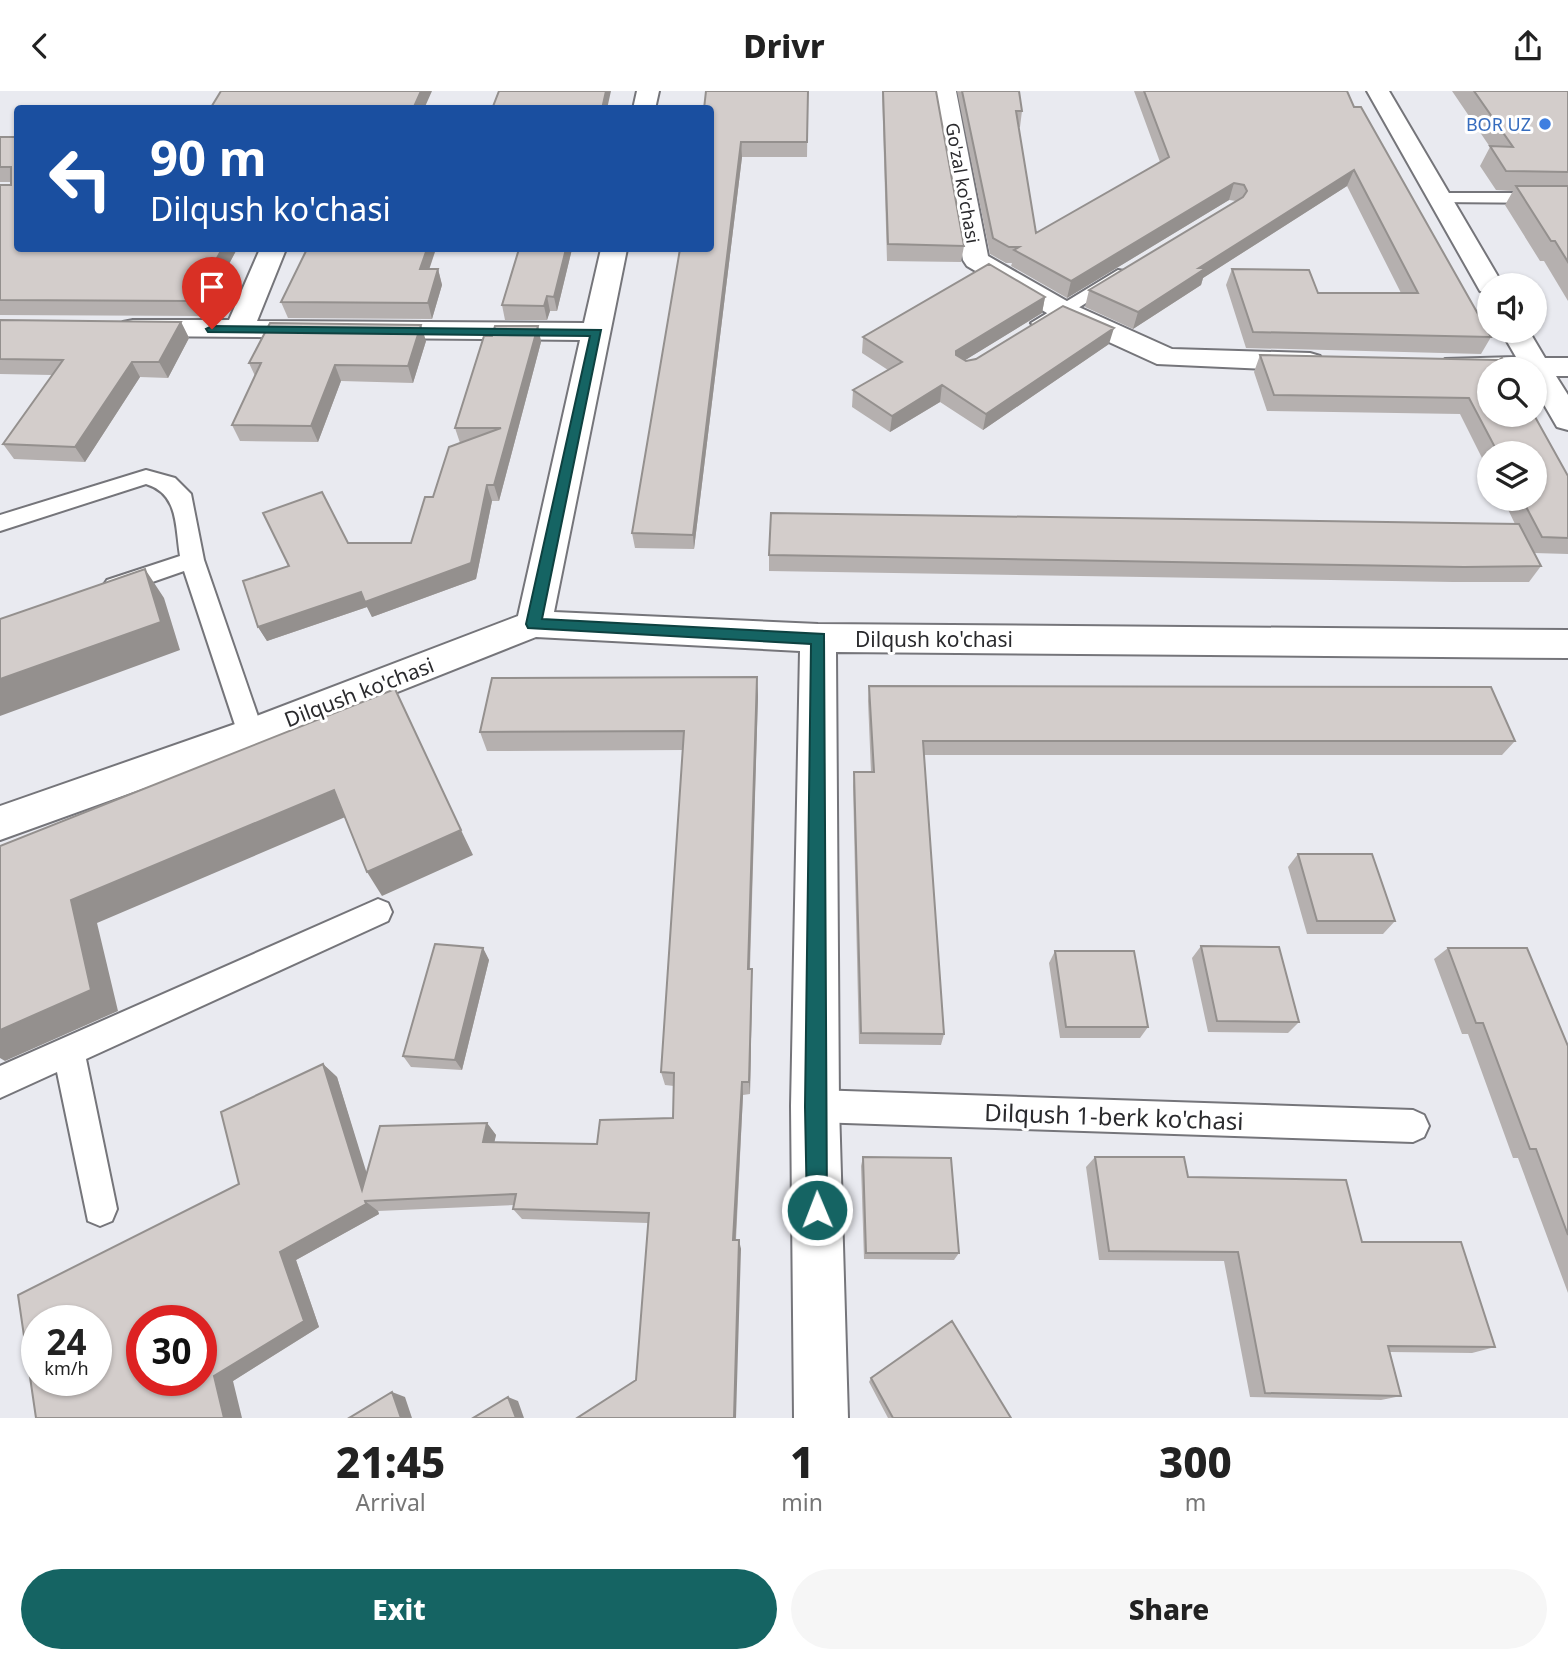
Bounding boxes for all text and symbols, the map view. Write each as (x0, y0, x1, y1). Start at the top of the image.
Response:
text: Drivr (743, 24, 825, 67)
icon: back (21, 27, 59, 65)
icon: share (1509, 27, 1547, 65)
place label: BOR UZ (1466, 112, 1531, 136)
marker: BOR UZ (1537, 116, 1553, 132)
street label: Go'zal ko'chasi (941, 121, 985, 245)
text: 90 m (150, 124, 267, 190)
icon: left (35, 133, 126, 224)
text: Dilqush ko'chasi (150, 187, 391, 230)
pin (182, 257, 242, 329)
icon: arrive (193, 268, 231, 306)
map controls (1477, 273, 1547, 511)
button: sound (1477, 273, 1547, 343)
button: search (1477, 357, 1547, 427)
button: layers (1477, 441, 1547, 511)
street label: Dilqush ko'chasi (855, 625, 1013, 653)
street label: Dilqush ko'chasi (280, 651, 438, 733)
street label: Dilqush 1-berk ko'chasi (984, 1095, 1244, 1137)
position arrow (780, 1173, 854, 1247)
speed limit sign: 30 (126, 1305, 217, 1396)
text: 24 (46, 1318, 87, 1365)
text: km/h (44, 1356, 89, 1380)
text: 21:45 (336, 1433, 445, 1490)
text: 1 (790, 1433, 814, 1490)
text: 300 (1159, 1433, 1232, 1490)
text: Arrival (356, 1486, 426, 1518)
text: min (781, 1486, 823, 1518)
text: m (1185, 1486, 1206, 1518)
button: Exit (21, 1569, 777, 1649)
button: Share (791, 1569, 1547, 1649)

